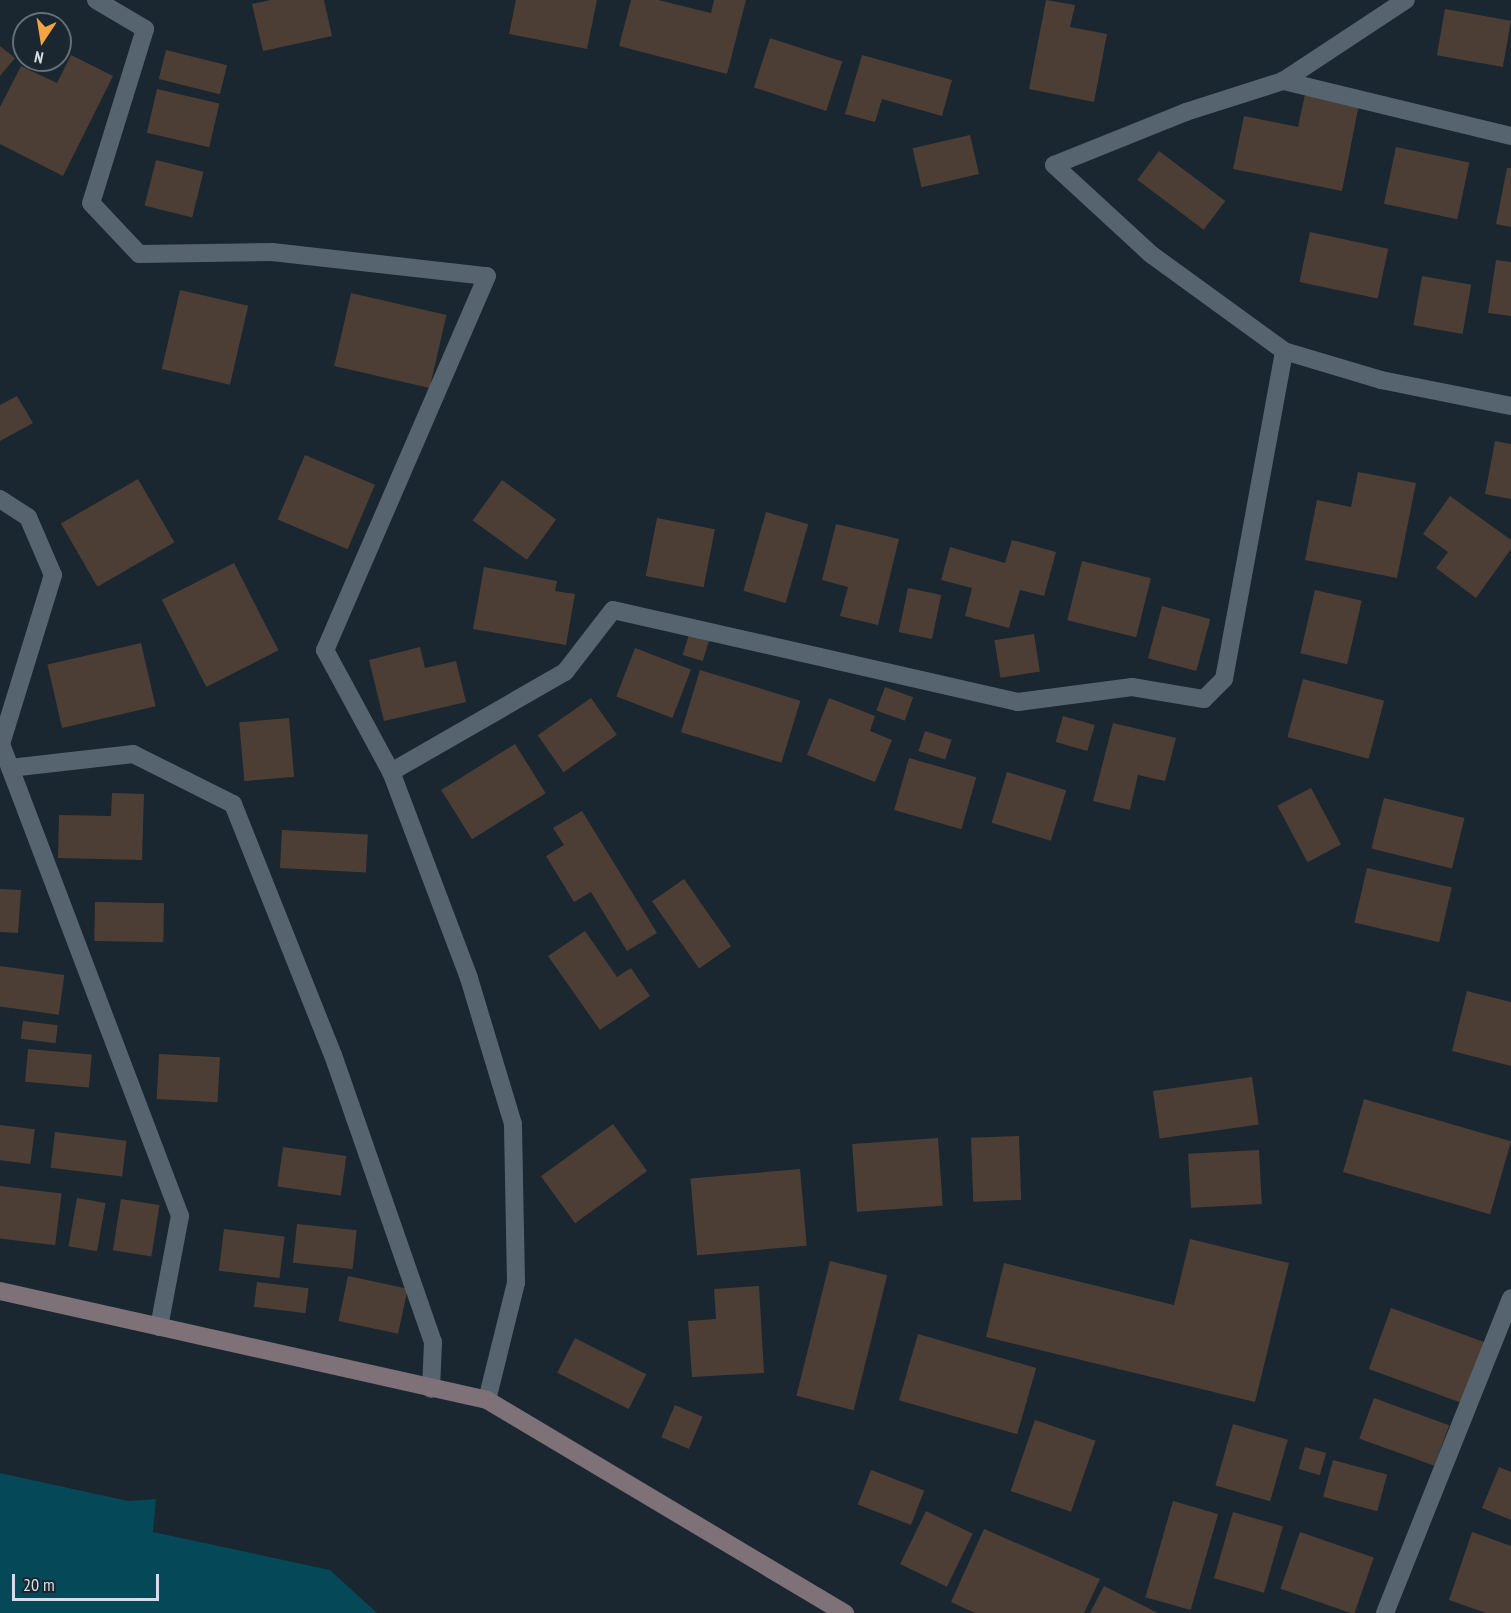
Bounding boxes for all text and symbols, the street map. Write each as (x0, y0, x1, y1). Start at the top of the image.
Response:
north arrow (12, 12, 72, 72)
text: N (32, 47, 45, 68)
scale bar (15, 1562, 162, 1600)
text: 20 m (23, 1573, 55, 1596)

